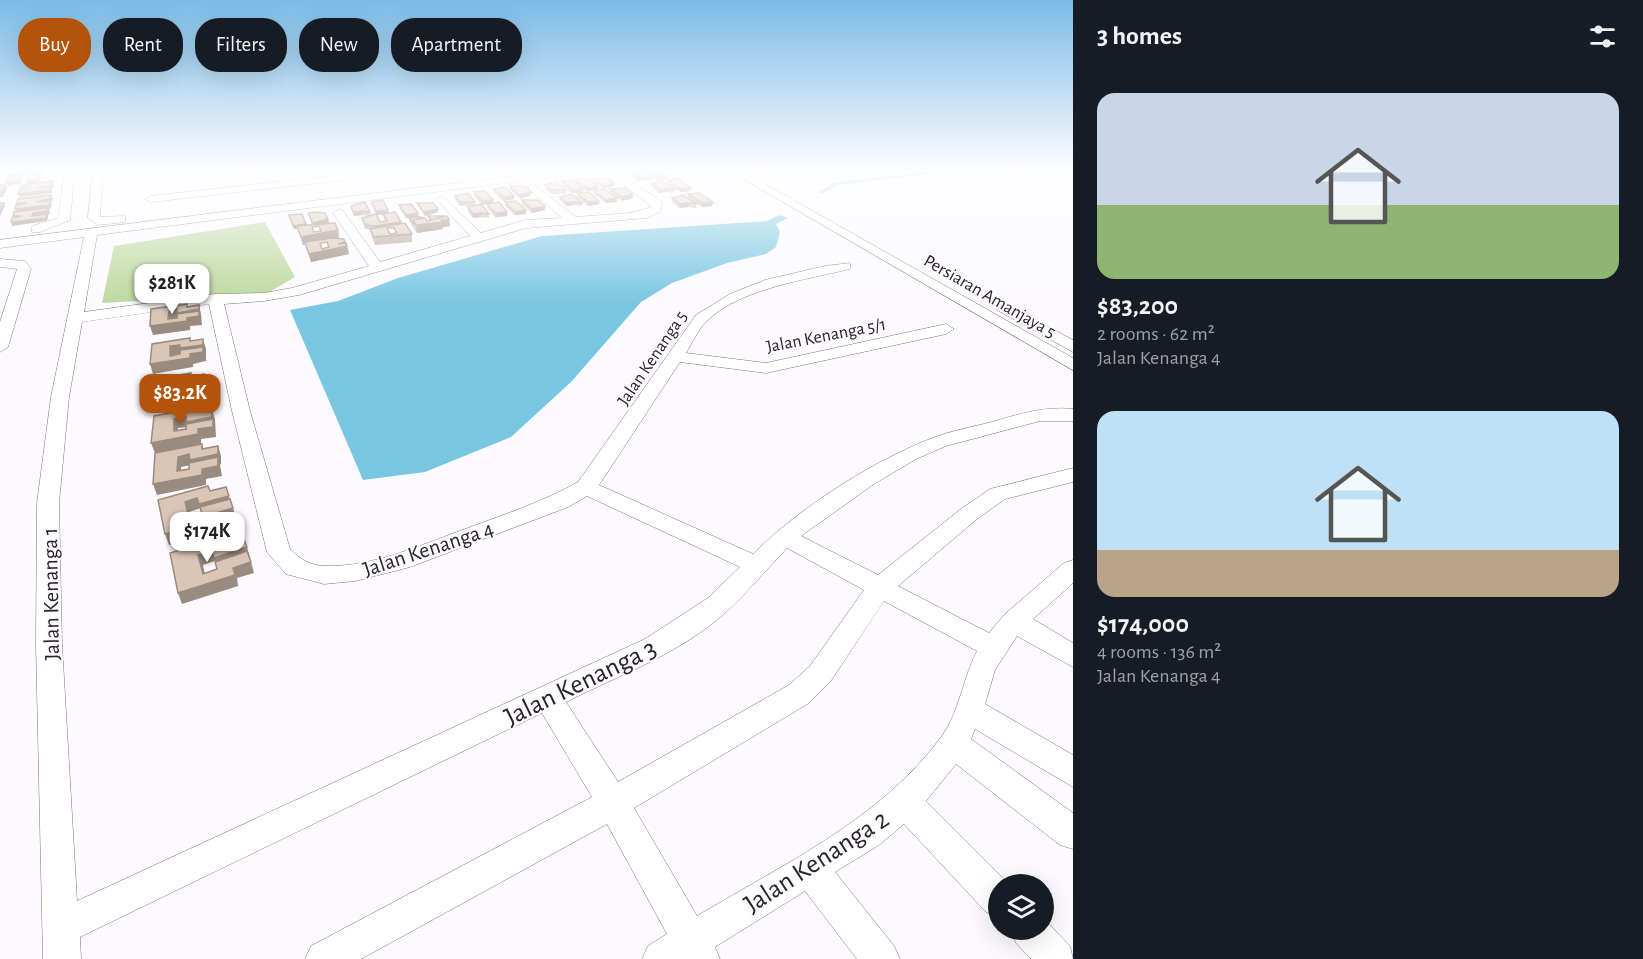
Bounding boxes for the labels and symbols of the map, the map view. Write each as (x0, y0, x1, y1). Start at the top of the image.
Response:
street label: Persiaran Amanjaya 5 (920, 252, 1059, 342)
pin: $281K (130, 264, 214, 315)
street label: Jalan Kenanga 5 (615, 308, 691, 409)
street label: Jalan Kenanga 5/1 (765, 316, 888, 356)
pin: $83.2K (131, 374, 229, 425)
pin: $174K (165, 512, 249, 563)
street label: Jalan Kenanga 4 (360, 517, 496, 580)
street label: Jalan Kenanga 1 (39, 527, 63, 661)
street label: Jalan Kenanga 3 (500, 634, 660, 731)
street label: Jalan Kenanga 2 (739, 805, 893, 918)

